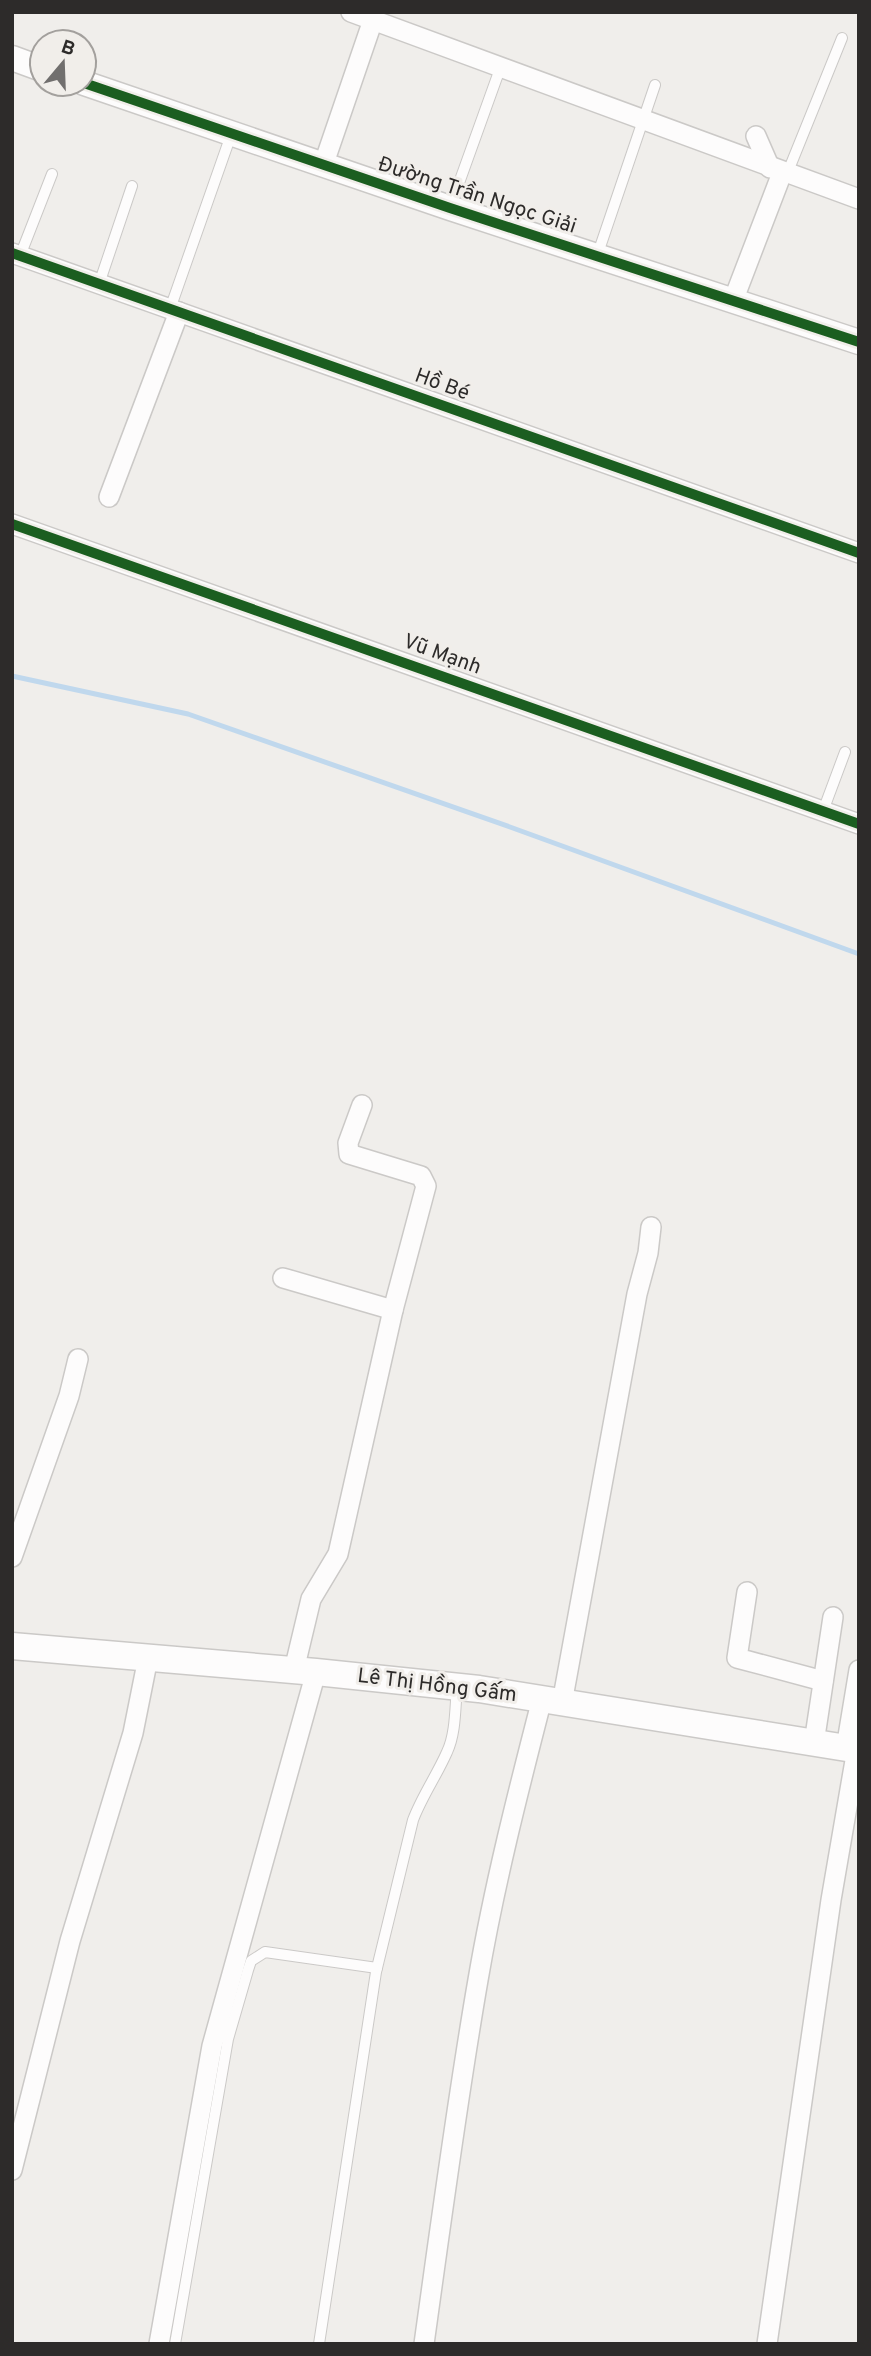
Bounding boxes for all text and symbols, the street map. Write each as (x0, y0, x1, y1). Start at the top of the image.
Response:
north arrow (28, 28, 98, 98)
text: B (58, 35, 78, 62)
street label: Đường Trần Ngọc Giải (374, 151, 580, 241)
street label: Hồ Bé (411, 363, 473, 407)
street label: Vũ Mạnh (399, 628, 485, 682)
street label: Lê Thị Hồng Gấm (356, 1663, 518, 1709)

